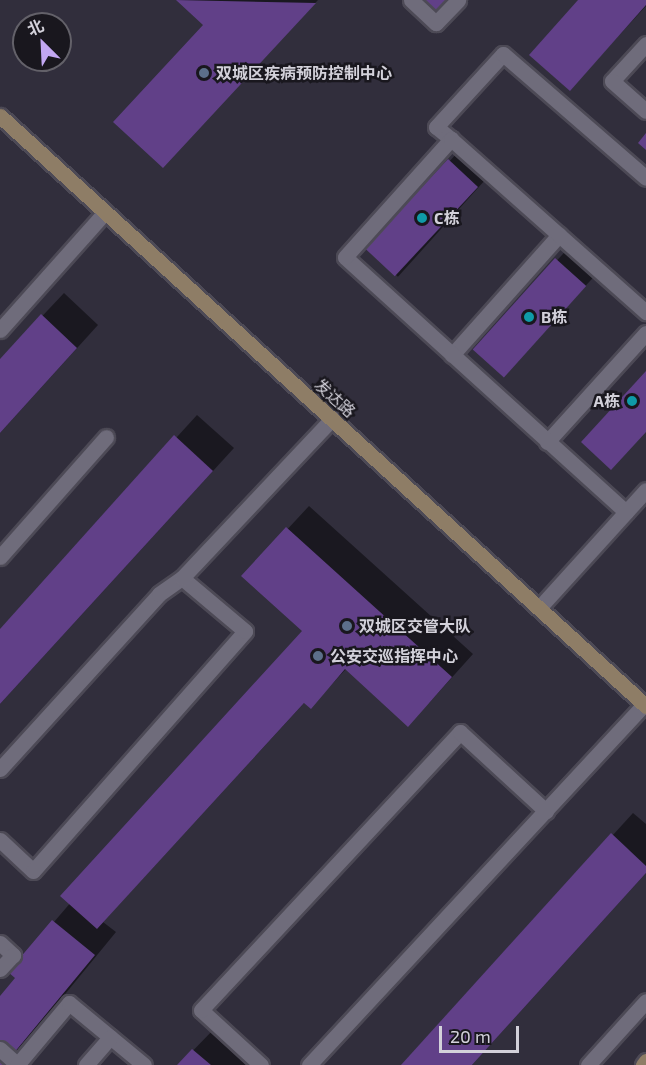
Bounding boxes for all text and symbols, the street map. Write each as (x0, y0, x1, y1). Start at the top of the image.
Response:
north arrow (12, 12, 72, 72)
text: 北 (24, 15, 46, 39)
place label: 双城区疾病预防控制中心 (216, 63, 392, 83)
marker: 双城区疾病预防控制中心 (197, 66, 211, 80)
place label: C栋 (434, 208, 459, 228)
marker: C栋 (415, 211, 429, 225)
place label: B栋 (541, 307, 567, 327)
marker: B栋 (522, 310, 536, 324)
street label: 发达路 (311, 375, 359, 421)
place label: A栋 (594, 391, 620, 411)
marker: A栋 (625, 394, 639, 408)
place label: 双城区交管大队 (359, 616, 471, 636)
marker: 双城区交管大队 (340, 619, 354, 633)
place label: 公安交巡指挥中心 (330, 646, 458, 666)
marker: 公安交巡指挥中心 (311, 649, 325, 663)
scale bar (442, 1014, 522, 1052)
text: 20 m (450, 1025, 491, 1047)

